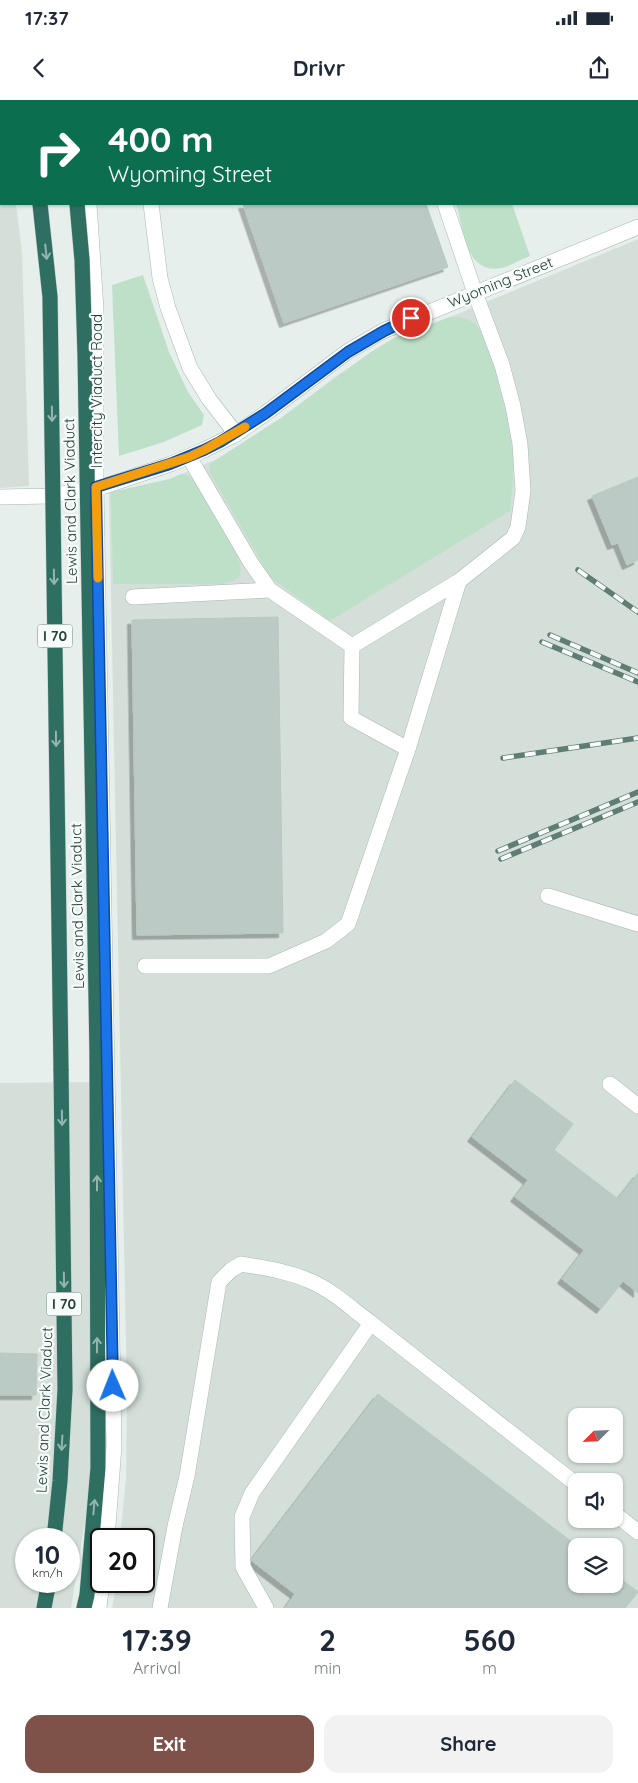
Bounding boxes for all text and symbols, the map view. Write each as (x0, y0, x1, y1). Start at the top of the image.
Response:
text: 17:37 (25, 6, 69, 30)
icon: back (25, 54, 53, 82)
text: Drivr (293, 54, 345, 82)
icon: share (585, 54, 613, 82)
text: 400 m (108, 117, 214, 161)
icon: right (25, 120, 90, 185)
text: Wyoming Street (108, 160, 272, 188)
one-way arrow (41, 244, 51, 260)
street label: Wyoming Street (445, 252, 555, 312)
pin (390, 297, 432, 339)
icon: arrive (397, 304, 425, 332)
street label: Intercity Viaduct Road (87, 314, 106, 468)
one-way arrow (47, 406, 57, 422)
street label: Lewis and Clark Viaduct (59, 418, 81, 584)
one-way arrow (49, 568, 59, 585)
road number: I 70 (38, 624, 72, 648)
one-way arrow (52, 731, 61, 747)
street label: Lewis and Clark Viaduct (66, 823, 88, 989)
one-way arrow (57, 1110, 66, 1126)
one-way arrow (92, 1175, 102, 1191)
one-way arrow (59, 1272, 69, 1288)
road number: I 70 (46, 1292, 82, 1316)
street label: Lewis and Clark Viaduct (32, 1327, 56, 1493)
one-way arrow (92, 1337, 102, 1354)
position arrow (86, 1359, 138, 1411)
north arrow (568, 1408, 622, 1462)
map controls (568, 1408, 623, 1593)
one-way arrow (58, 1435, 67, 1451)
button: sound (568, 1473, 623, 1528)
one-way arrow (90, 1500, 99, 1516)
speed limit sign: 20 (90, 1528, 155, 1593)
button: layers (568, 1538, 623, 1593)
text: 10 (35, 1539, 60, 1570)
text: km/h (32, 1565, 63, 1580)
text: 17:39 (122, 1621, 192, 1659)
text: 2 (319, 1621, 336, 1659)
text: 560 (463, 1621, 516, 1659)
text: Arrival (133, 1658, 181, 1678)
text: min (314, 1658, 341, 1678)
text: m (482, 1658, 497, 1678)
button: Exit (25, 1715, 314, 1773)
button: Share (324, 1715, 613, 1773)

